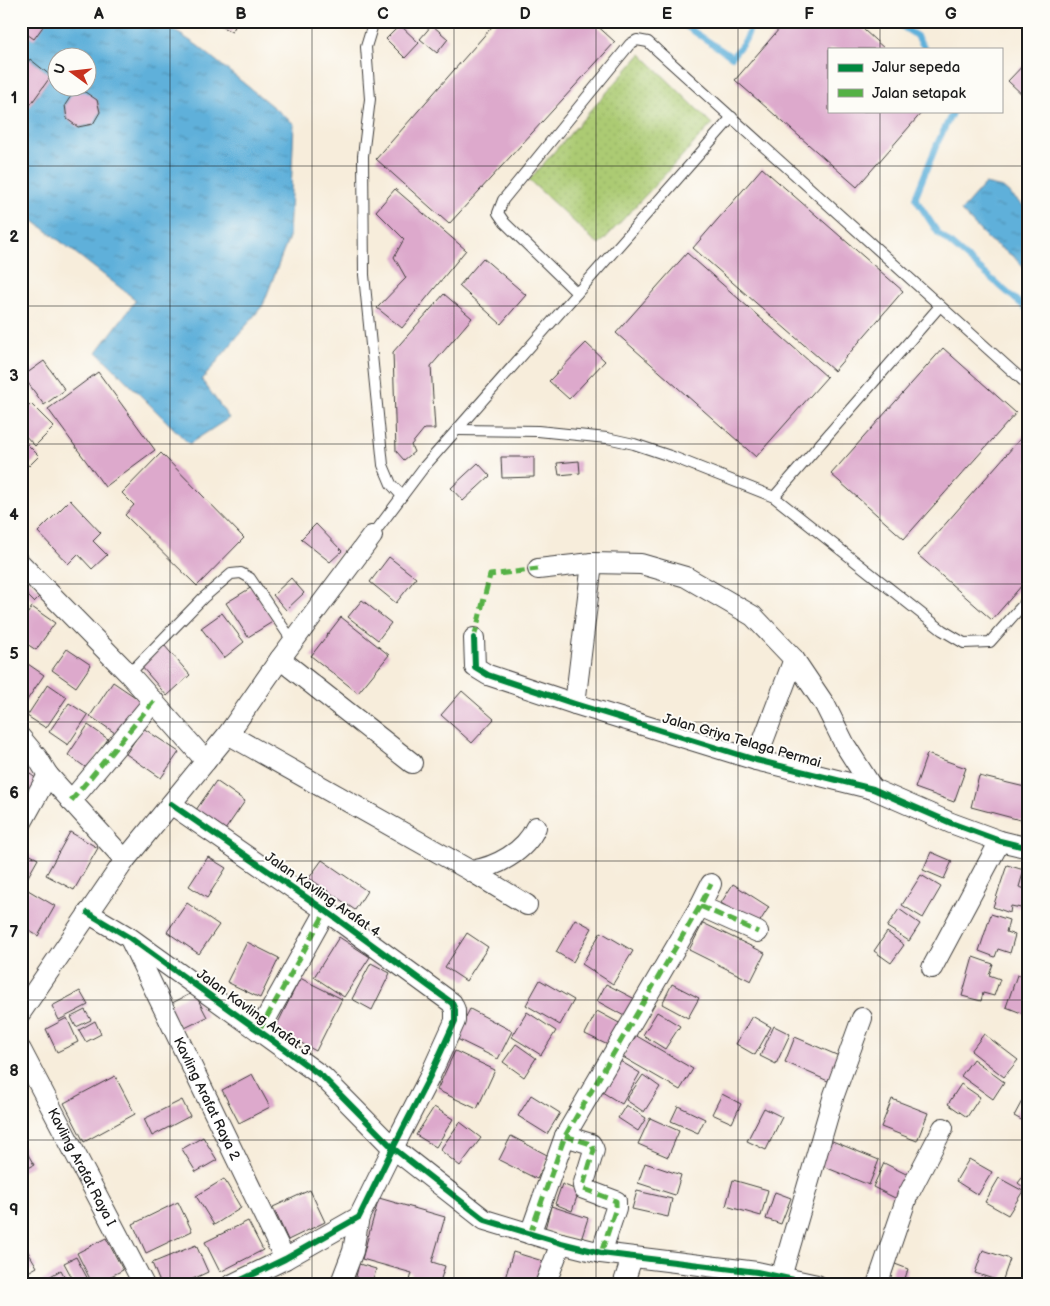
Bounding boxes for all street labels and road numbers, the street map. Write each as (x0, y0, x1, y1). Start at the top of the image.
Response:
street label: Jalan Griya Telaga Permai (661, 710, 823, 771)
street label: Jalan Kavling Arafat 4 (262, 848, 384, 941)
street label: Jalan Kavling Arafat 3 (193, 965, 314, 1060)
street label: Kavling Arafat Raya 2 (170, 1034, 244, 1164)
street label: Kavling Arafat Raya I (44, 1105, 120, 1229)

